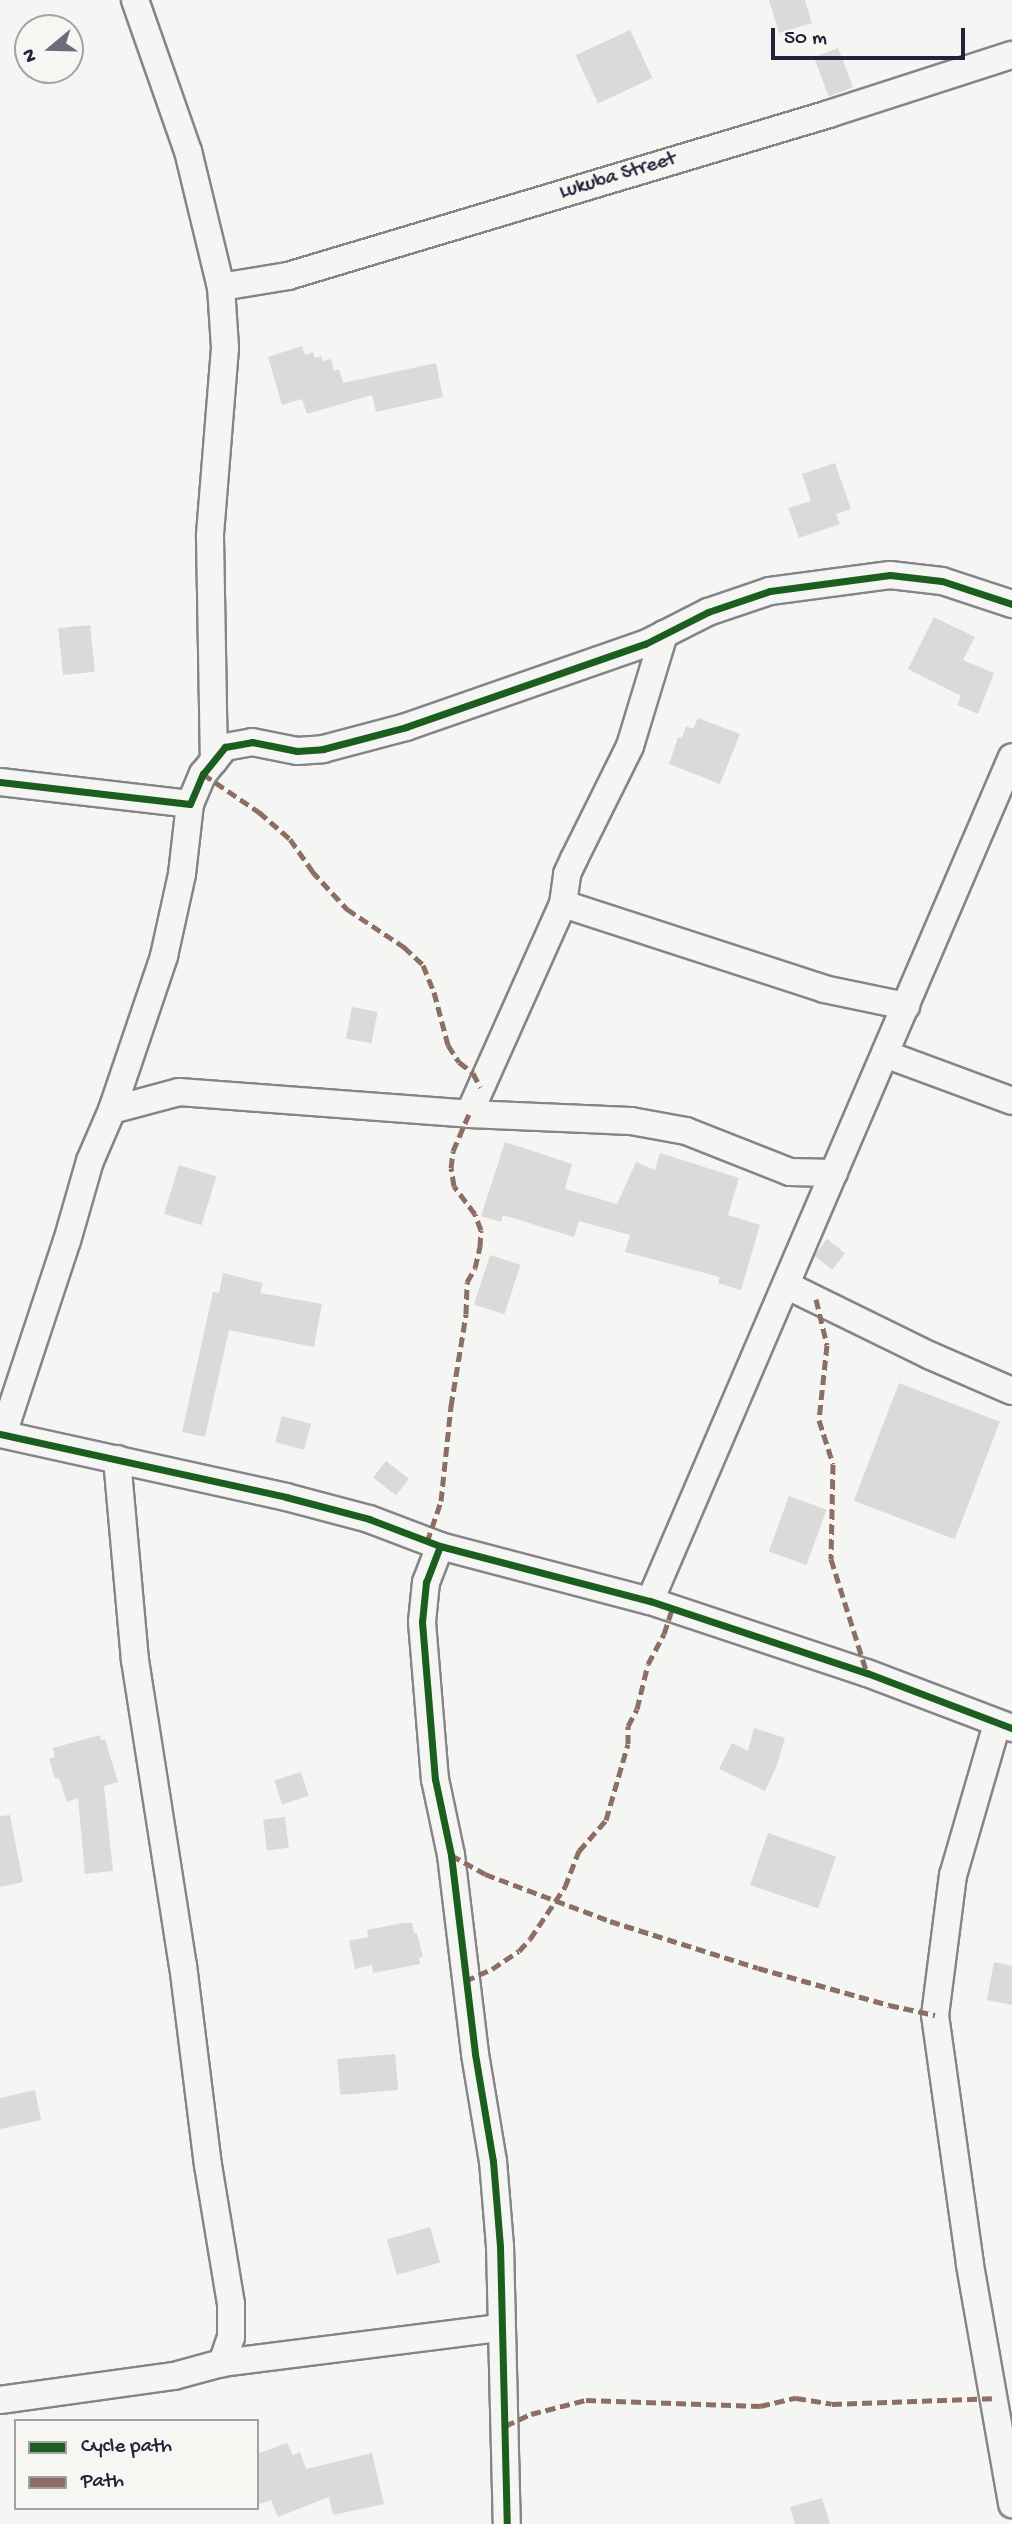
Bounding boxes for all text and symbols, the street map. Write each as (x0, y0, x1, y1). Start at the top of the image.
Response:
north arrow (14, 14, 84, 84)
scale bar (774, 14, 968, 58)
text: 50 m (784, 27, 827, 52)
text: N (18, 46, 43, 65)
street label: Lukuba Street (557, 147, 679, 207)
legend (14, 2419, 259, 2510)
text: Cycle path (81, 2435, 172, 2460)
text: Path (81, 2470, 124, 2495)

